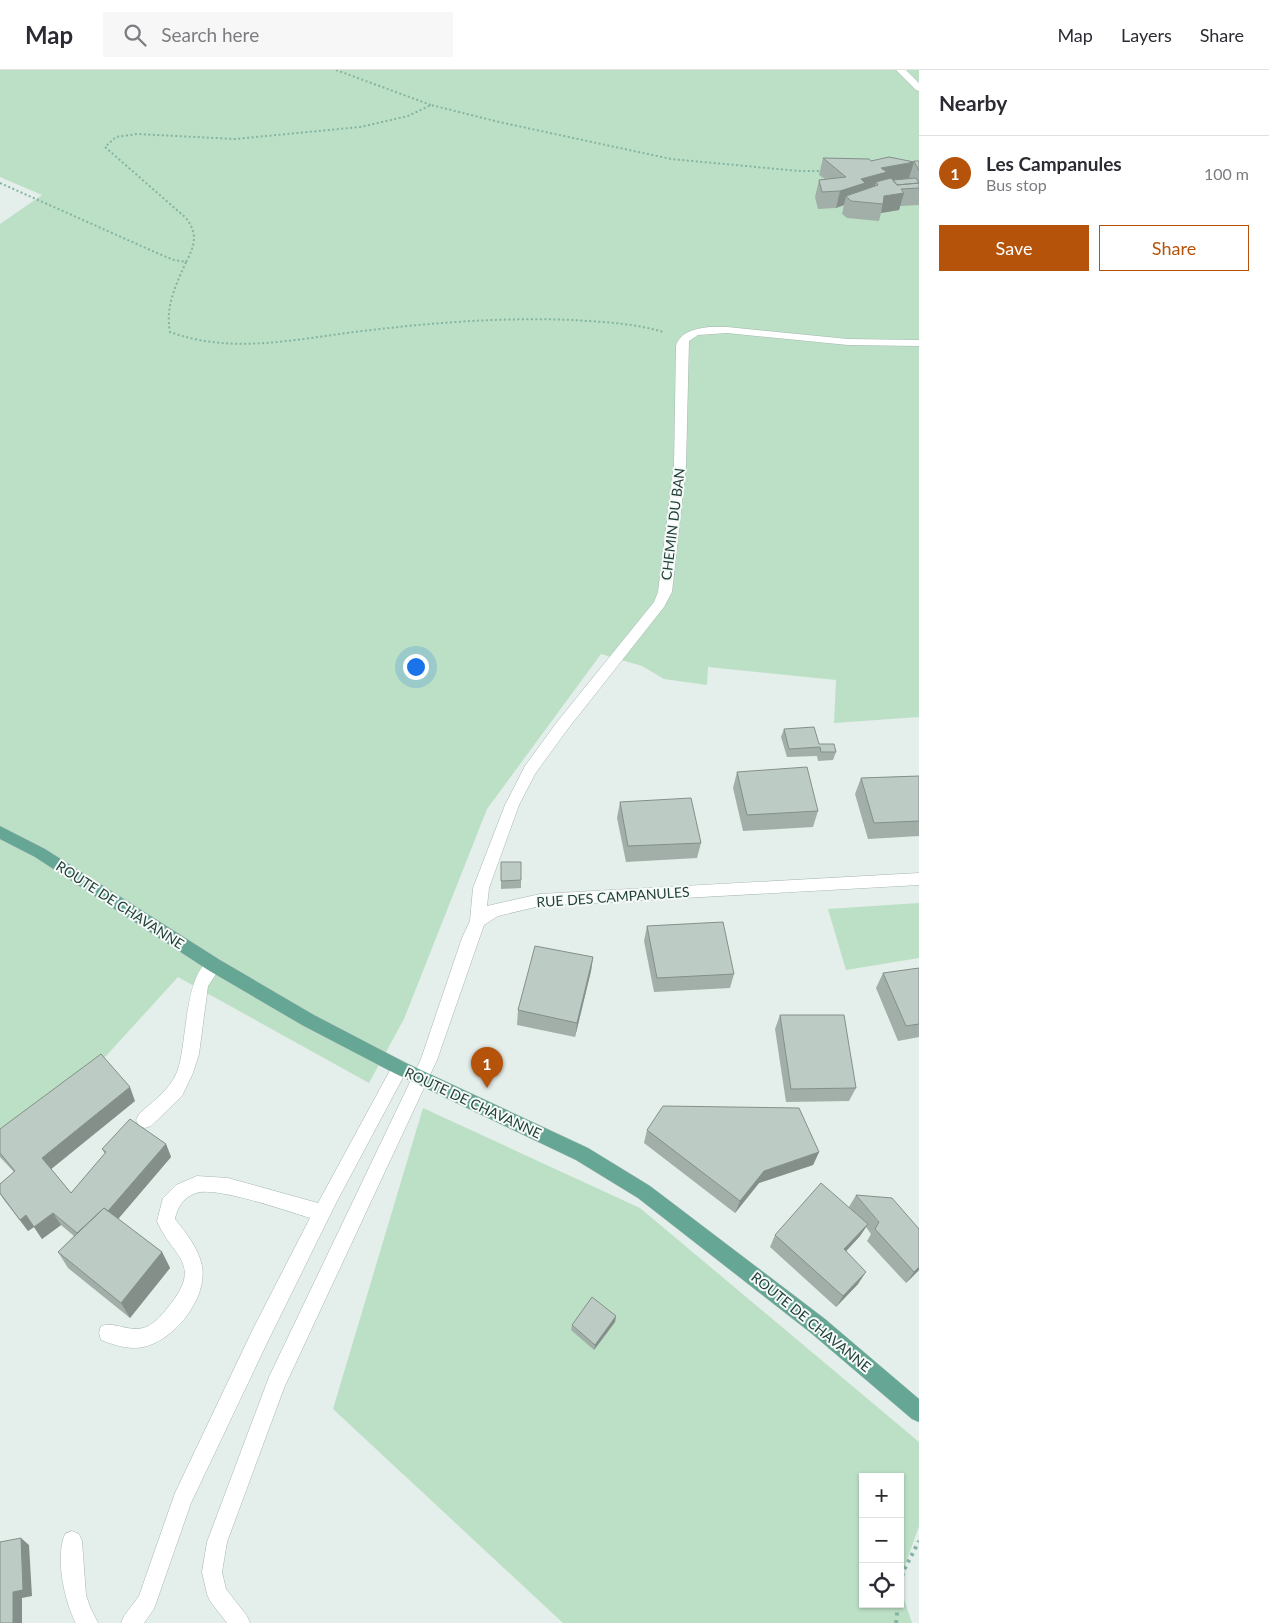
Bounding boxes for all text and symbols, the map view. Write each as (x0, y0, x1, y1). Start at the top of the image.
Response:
search box (103, 12, 453, 57)
text: Map (25, 20, 73, 49)
icon: search (121, 21, 149, 49)
text: Search here (161, 23, 259, 46)
text: Map (1057, 24, 1093, 46)
text: Layers (1121, 24, 1172, 46)
text: Share (1200, 24, 1244, 46)
text: Nearby (939, 90, 1007, 115)
text: Les Campanules (986, 152, 1122, 175)
text: 1 (950, 164, 960, 183)
text: 100 m (1204, 164, 1249, 183)
text: Bus stop (986, 175, 1047, 194)
button: Save (939, 225, 1089, 271)
button: Share (1099, 225, 1249, 271)
street label: CHEMIN DU BAN (657, 467, 688, 581)
your location (403, 654, 429, 680)
street label: ROUTE DE CHAVANNE (53, 857, 187, 952)
street label: RUE DES CAMPANULES (536, 883, 690, 910)
pin: 1 (471, 1047, 503, 1088)
street label: ROUTE DE CHAVANNE (402, 1063, 544, 1142)
street label: ROUTE DE CHAVANNE (748, 1268, 875, 1375)
map controls (859, 1473, 904, 1608)
button: + (859, 1473, 904, 1518)
button: − (859, 1518, 904, 1563)
button: locate (859, 1563, 904, 1608)

